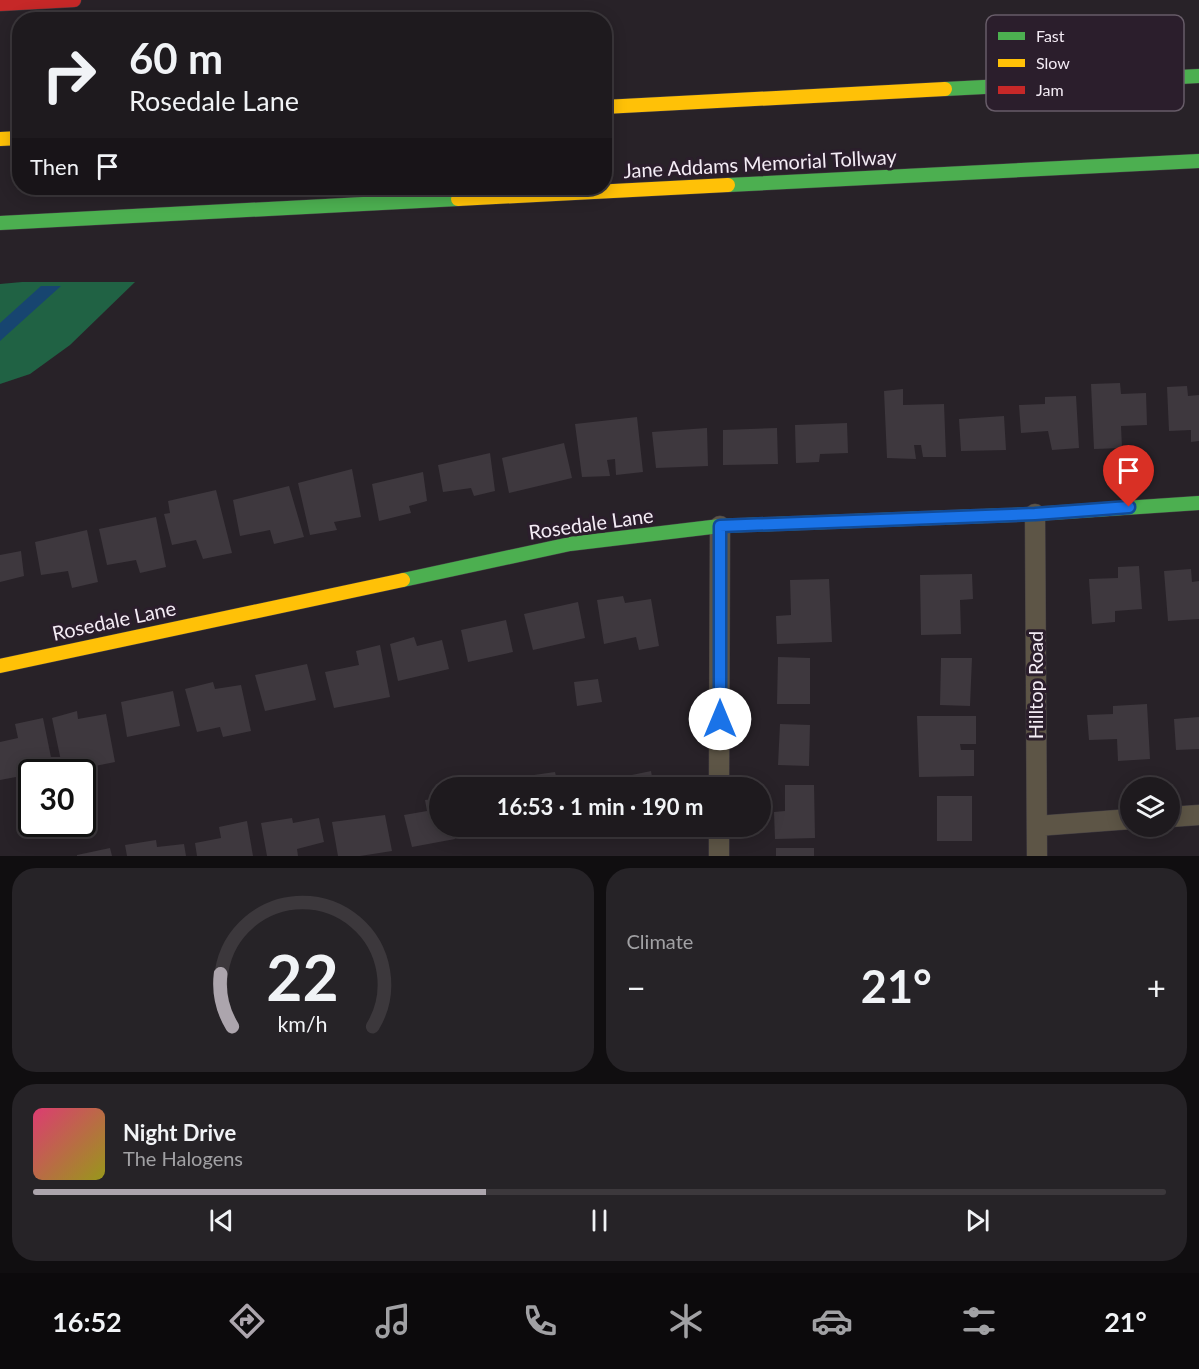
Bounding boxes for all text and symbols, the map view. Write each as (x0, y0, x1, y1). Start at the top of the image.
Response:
legend (986, 15, 1184, 111)
text: Fast (1036, 26, 1065, 45)
text: 60 m (129, 33, 223, 83)
icon: right (30, 36, 108, 114)
text: Slow (1036, 53, 1070, 72)
text: Jam (1036, 80, 1064, 99)
text: Rosedale Lane (129, 84, 299, 117)
street label: Jane Addams Memorial Tollway (623, 144, 898, 182)
icon: arrive (91, 150, 124, 183)
text: Then (30, 153, 79, 180)
pin (1103, 445, 1154, 507)
icon: arrive (1112, 454, 1145, 487)
street label: Rosedale Lane (527, 502, 655, 544)
street label: Rosedale Lane (50, 595, 178, 645)
street label: Hilltop Road (1023, 631, 1047, 739)
position arrow (688, 687, 752, 751)
speed limit sign: 30 (18, 759, 96, 837)
map controls (1120, 777, 1180, 837)
button: layers (1120, 777, 1180, 837)
text: 16:53 · 1 min · 190 m (497, 793, 703, 820)
text: Climate (627, 929, 693, 953)
text: 22 (267, 939, 339, 1014)
text: 21° (861, 959, 932, 1013)
text: − (627, 967, 646, 1007)
text: + (1147, 967, 1166, 1007)
text: km/h (278, 1011, 328, 1037)
text: Night Drive (123, 1119, 236, 1146)
text: The Halogens (123, 1146, 243, 1170)
icon: previous (205, 1204, 238, 1237)
icon: pause (583, 1204, 616, 1237)
icon: next (961, 1204, 994, 1237)
icon: directions (226, 1300, 268, 1342)
icon: music (372, 1300, 414, 1342)
icon: phone (519, 1300, 561, 1342)
icon: climate (665, 1300, 707, 1342)
icon: car (811, 1300, 853, 1342)
icon: filters (958, 1300, 1000, 1342)
text: 16:52 (52, 1305, 122, 1338)
text: 21° (1104, 1305, 1147, 1338)

